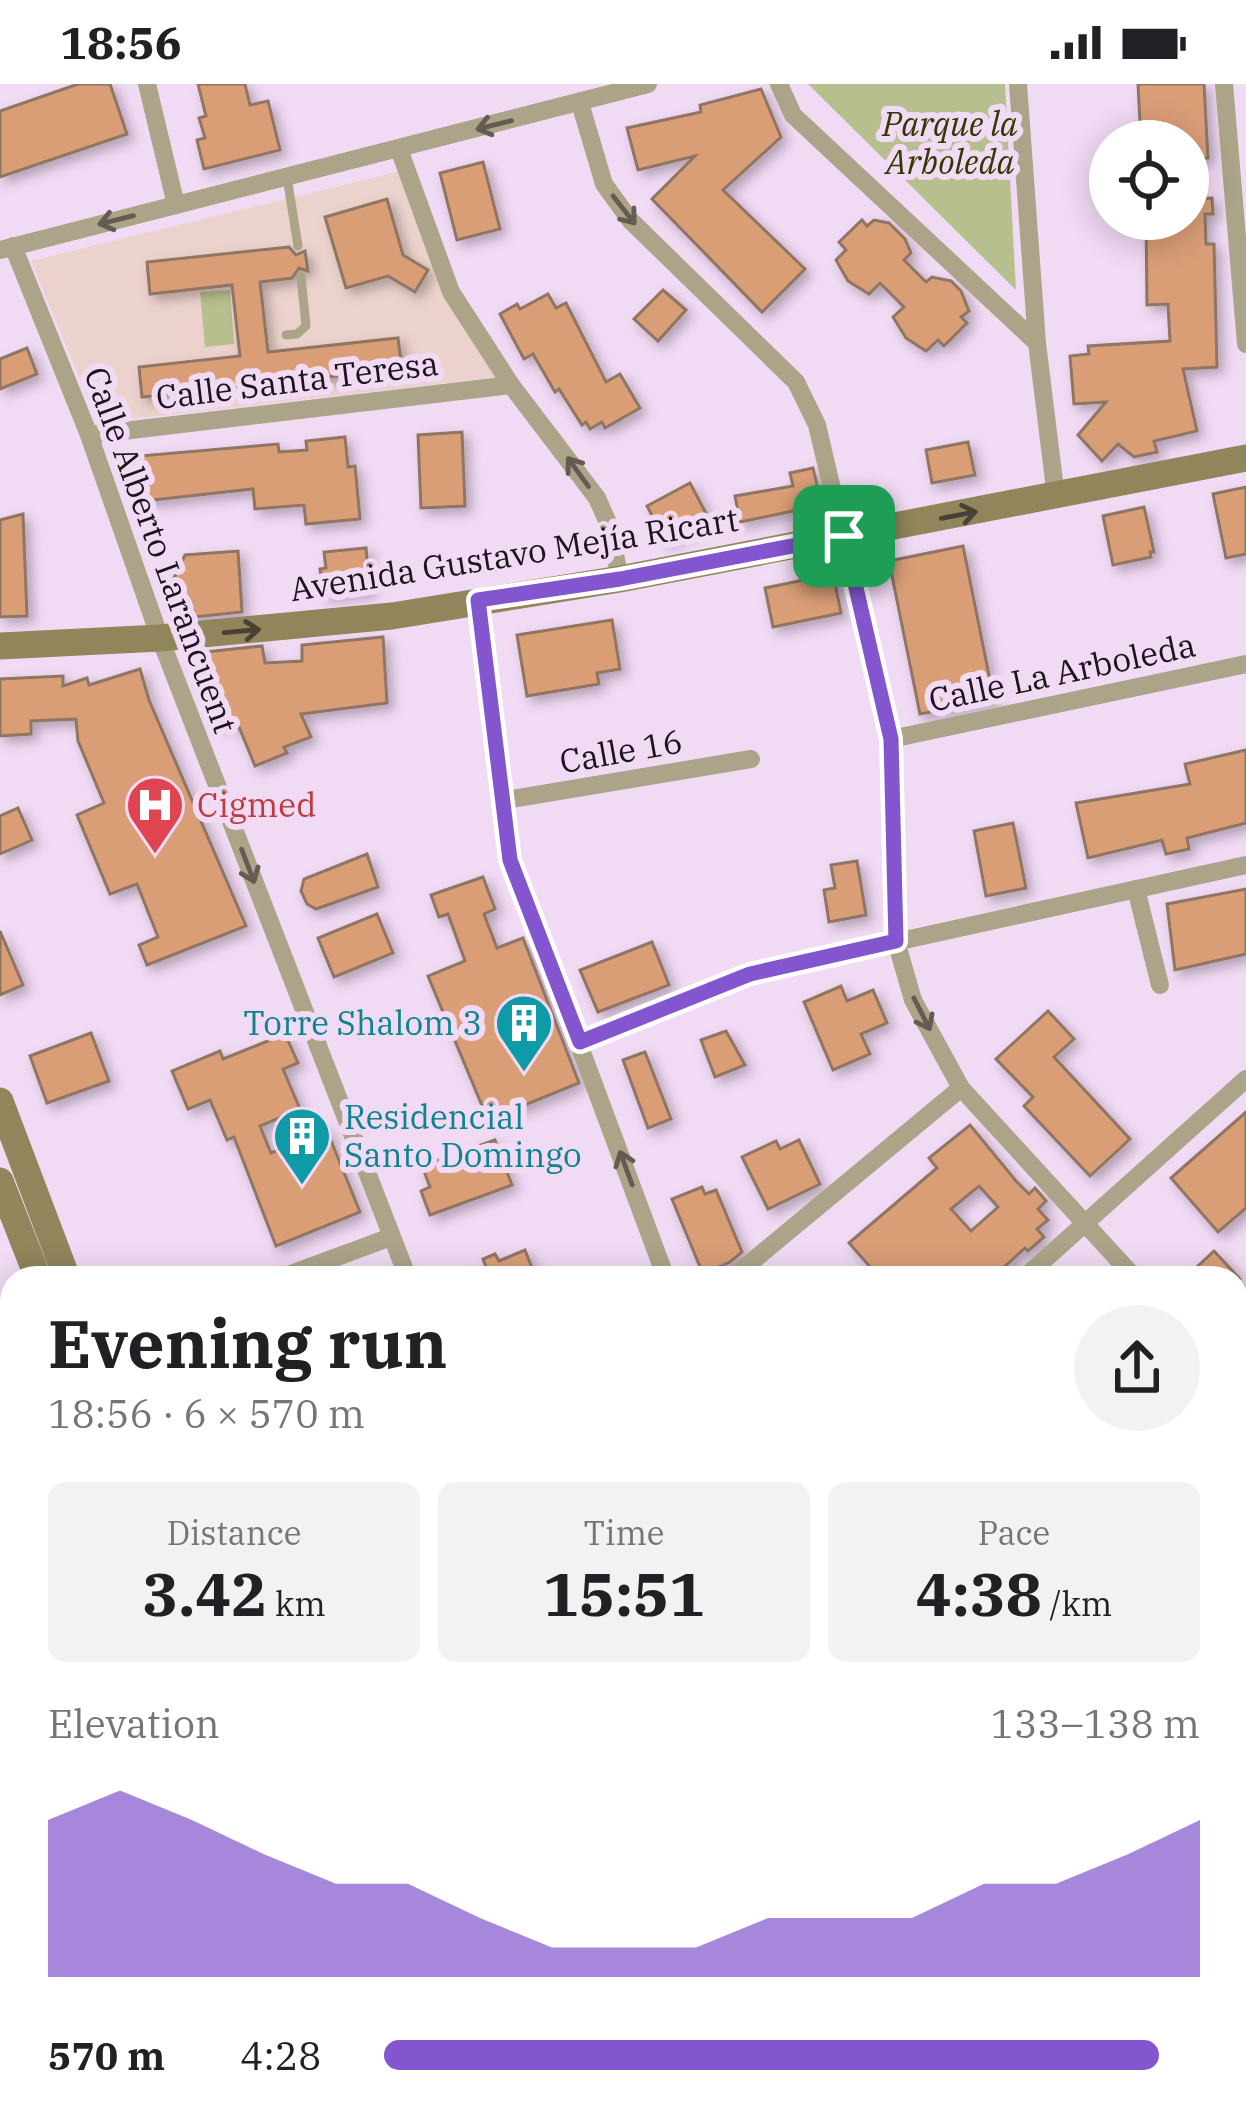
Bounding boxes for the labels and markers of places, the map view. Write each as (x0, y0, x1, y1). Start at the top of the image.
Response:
pin (793, 485, 895, 587)
hospital icon: Cigmed (124, 774, 186, 856)
place label: Cigmed (197, 783, 316, 826)
building icon: Torre Shalom 3 (493, 992, 555, 1074)
place label: Torre Shalom 3 (243, 1001, 482, 1044)
place label: Residencial Santo Domingo (344, 1095, 582, 1176)
building icon: Residencial Santo Domingo (271, 1105, 333, 1187)

